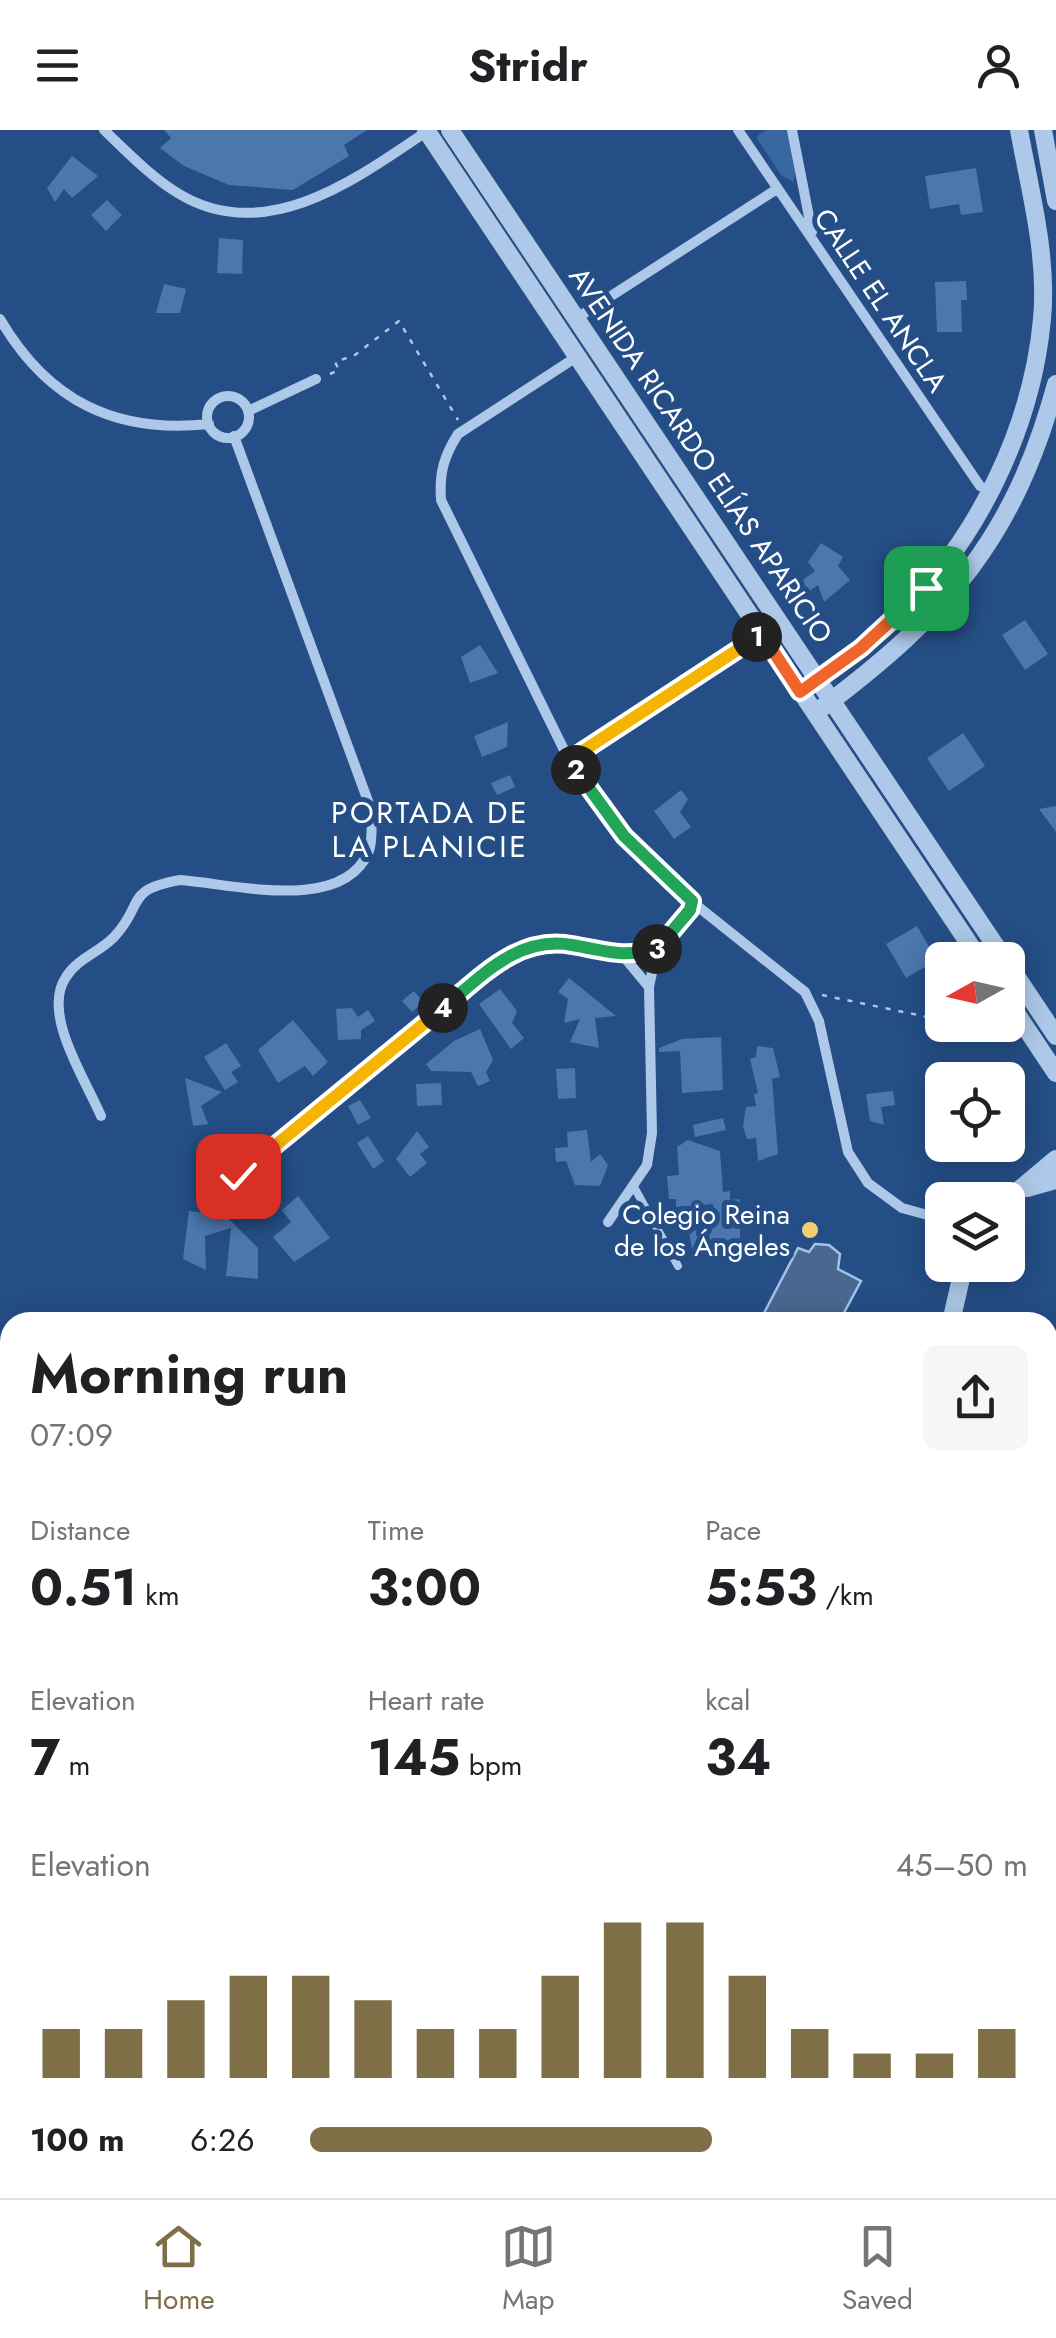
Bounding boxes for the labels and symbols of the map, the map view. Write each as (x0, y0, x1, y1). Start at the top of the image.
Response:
street label: CALLE EL ANCLA (804, 200, 958, 401)
street label: AVENIDA RICARDO ELÍAS APARICIO (559, 259, 842, 652)
pin (884, 546, 969, 631)
pin: 1 (732, 612, 782, 662)
pin: 2 (551, 745, 601, 795)
district label: PORTADA DE LA PLANICIE (331, 791, 529, 868)
pin: 3 (632, 924, 682, 974)
north arrow (925, 942, 1025, 1042)
pin: 4 (418, 983, 468, 1033)
pin (196, 1134, 281, 1219)
place label: Colegio Reina de los Ángeles (614, 1194, 790, 1267)
marker: Colegio Reina de los Ángeles (799, 1219, 821, 1241)

